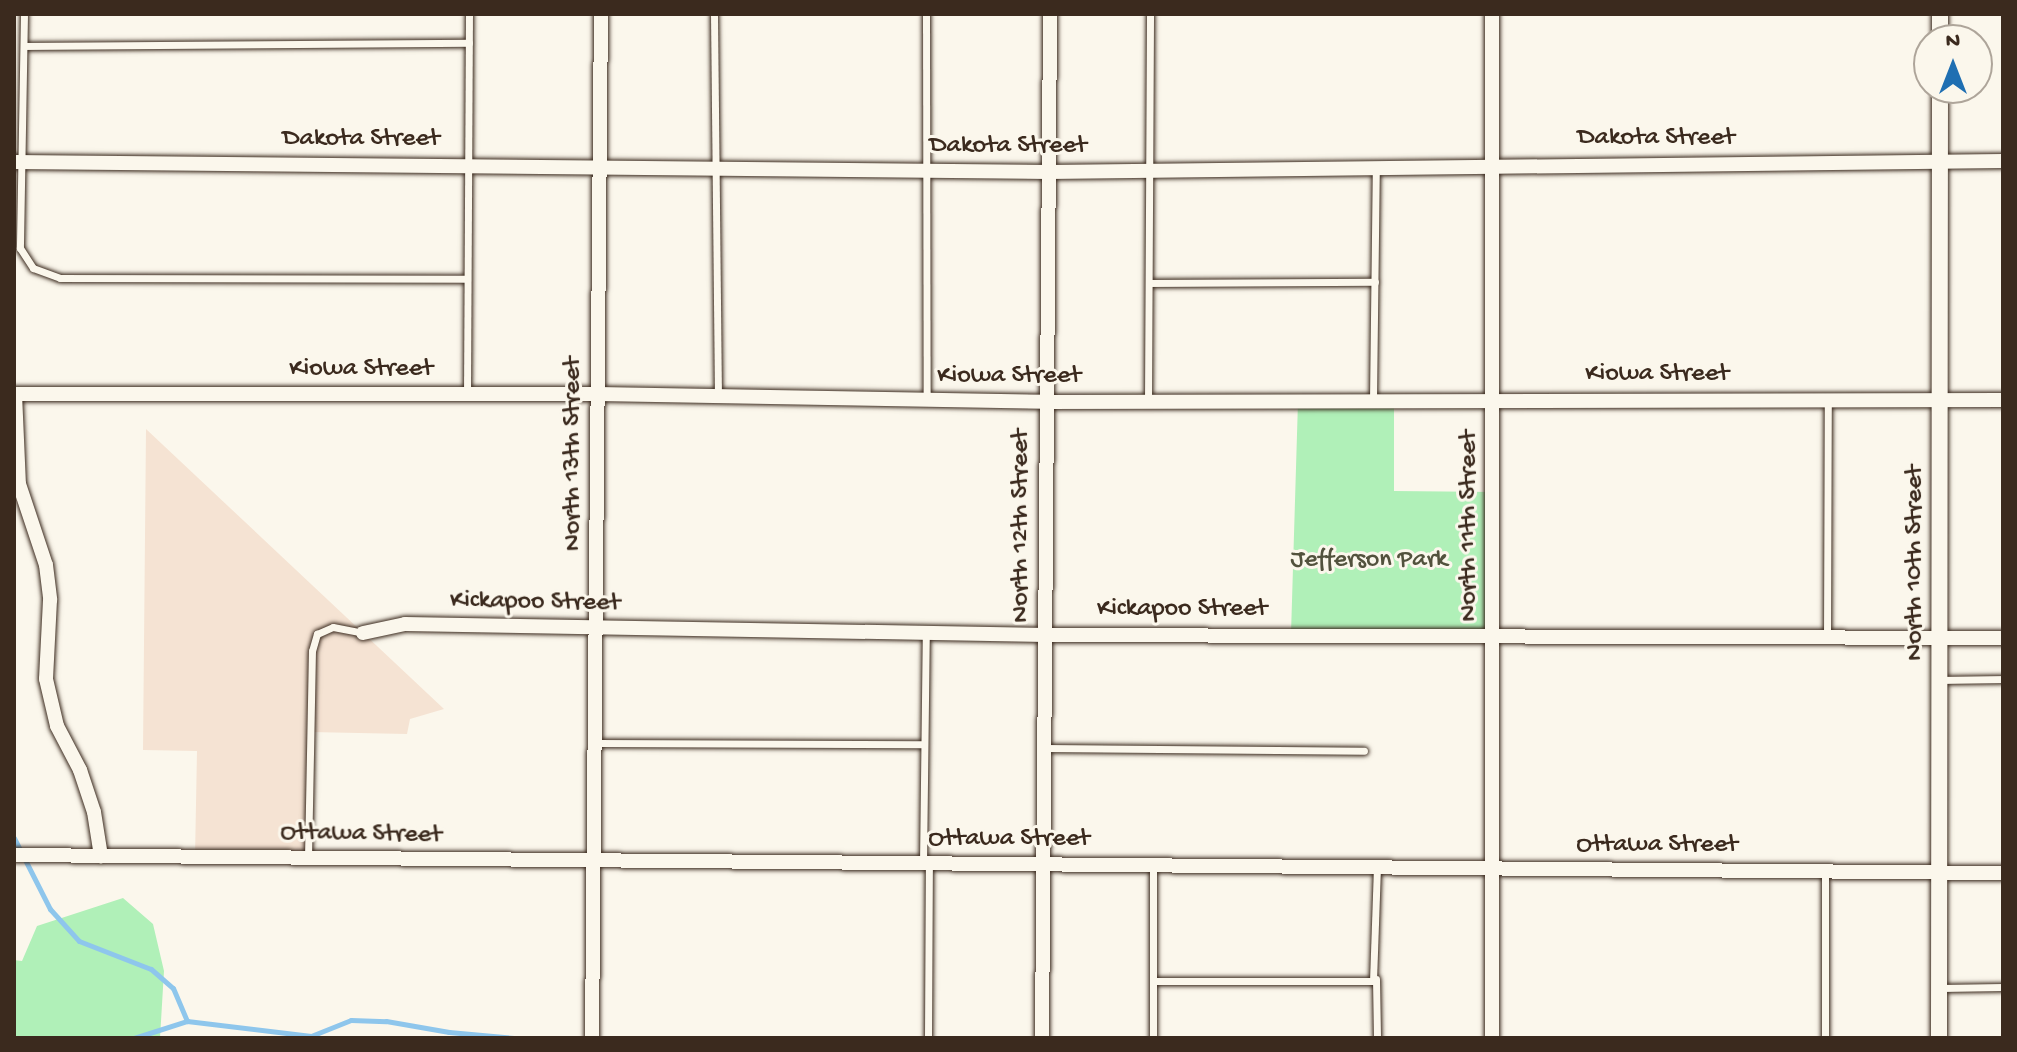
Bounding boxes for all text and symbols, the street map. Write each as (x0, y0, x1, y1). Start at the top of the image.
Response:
north arrow (1913, 24, 1993, 104)
text: N (1946, 29, 1960, 55)
street label: Dakota Street (1577, 123, 1735, 155)
street label: Dakota Street (282, 124, 440, 156)
street label: Dakota Street (929, 131, 1087, 163)
street label: Kiowa Street (289, 354, 433, 386)
street label: North 13th Street (558, 357, 590, 551)
street label: Kiowa Street (1585, 359, 1729, 391)
street label: Kiowa Street (937, 361, 1081, 393)
street label: North 12th Street (1006, 429, 1038, 623)
street label: North 11th Street (1454, 430, 1486, 622)
street label: North 10th Street (1900, 465, 1932, 661)
park label: Jefferson Park (1291, 545, 1447, 577)
street label: Kickapoo Street (450, 586, 620, 620)
street label: Kickapoo Street (1097, 594, 1267, 626)
street label: Ottawa Street (280, 818, 442, 852)
street label: Ottawa Street (928, 824, 1090, 856)
street label: Ottawa Street (1576, 830, 1738, 862)

